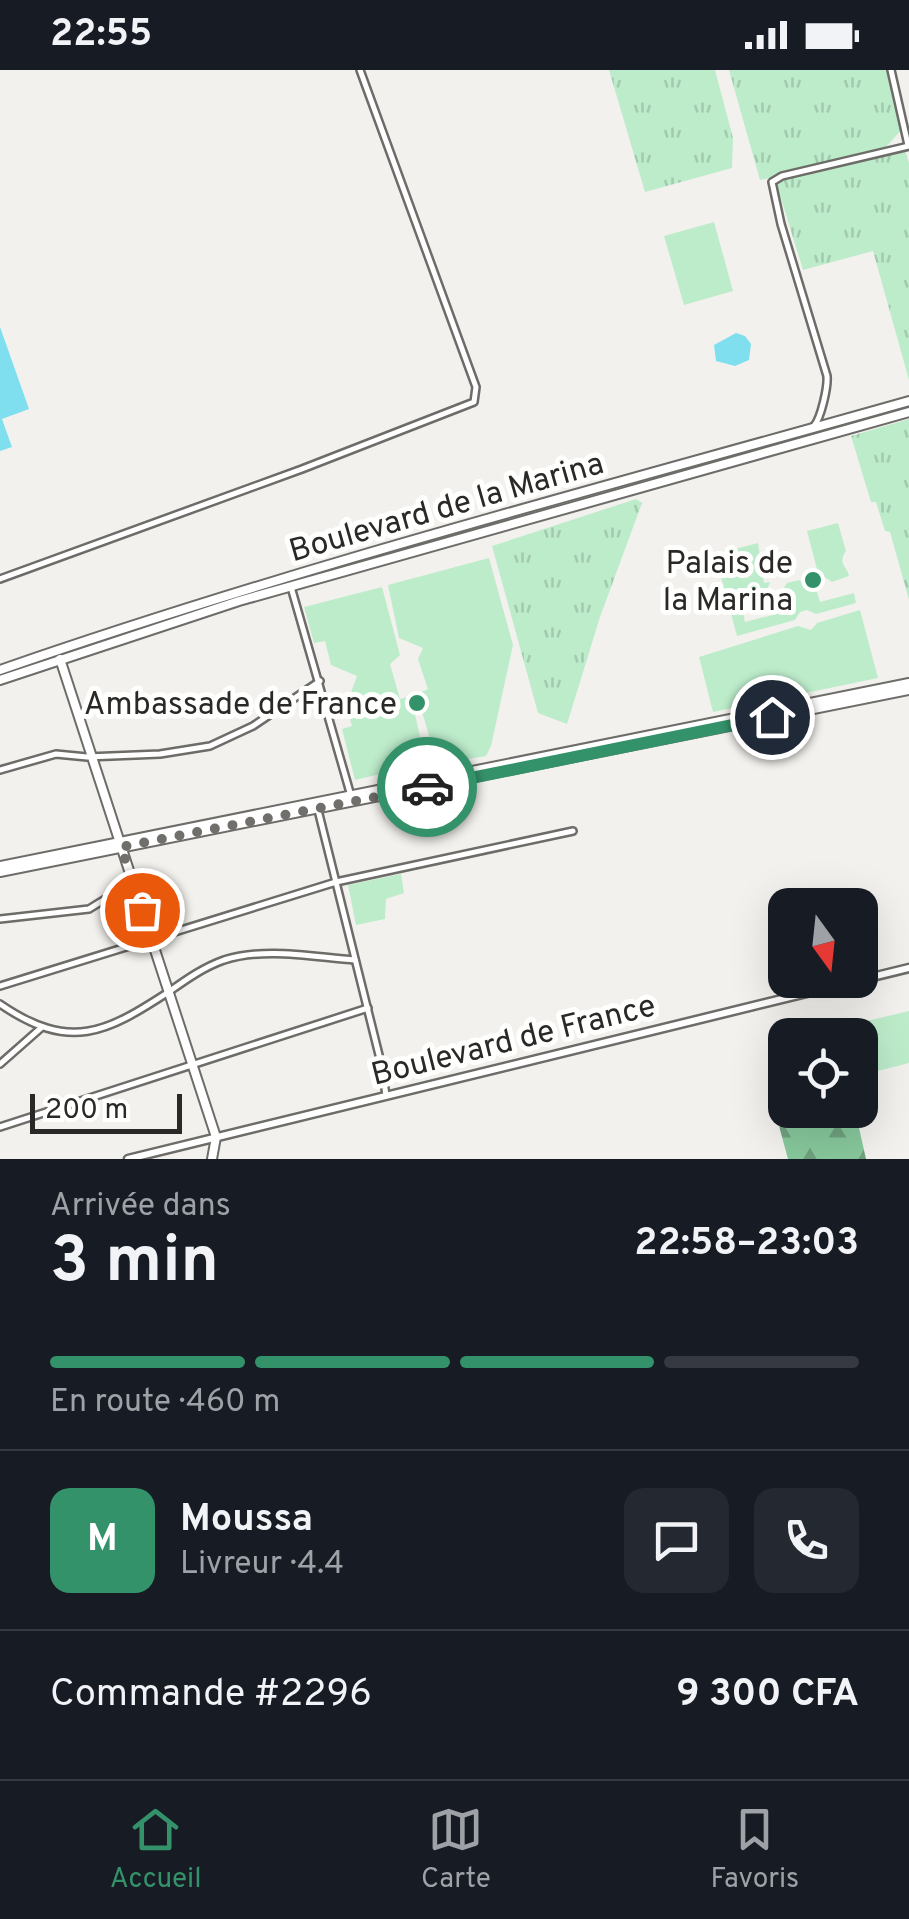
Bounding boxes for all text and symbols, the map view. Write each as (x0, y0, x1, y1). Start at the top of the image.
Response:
text: 22:55 (50, 11, 152, 60)
street label: Boulevard de la Marina (285, 445, 609, 573)
place label: Palais de la Marina (663, 545, 793, 622)
marker: Palais de la Marina (802, 569, 824, 591)
pin (730, 675, 815, 760)
place label: Ambassade de France (84, 686, 397, 726)
icon: home (745, 690, 800, 745)
marker: Ambassade de France (406, 692, 428, 714)
courier (377, 737, 477, 837)
icon: car (400, 760, 455, 815)
pin (100, 868, 185, 953)
icon: bag (115, 883, 170, 938)
north arrow (768, 888, 878, 998)
map controls (768, 888, 878, 1128)
street label: Boulevard de France (367, 987, 660, 1097)
button: locate (768, 1018, 878, 1128)
scale bar (30, 1089, 182, 1134)
text: 200 m (45, 1093, 128, 1129)
text: Arrivée dans (50, 1187, 231, 1227)
text: 22:58–23:03 (634, 1220, 859, 1269)
text: 3 min (50, 1223, 219, 1305)
text: En route · 460 m (50, 1383, 280, 1423)
button: chat (624, 1488, 729, 1593)
button: phone (754, 1488, 859, 1593)
text: Moussa (180, 1496, 313, 1545)
text: M (87, 1516, 118, 1565)
text: Livreur · 4.4 (180, 1545, 344, 1585)
text: Commande #2296 (50, 1671, 372, 1720)
text: 9 300 CFA (676, 1671, 859, 1720)
tab: Accueil (110, 1802, 202, 1898)
tab: Carte (421, 1802, 491, 1898)
tab: Favoris (710, 1802, 799, 1898)

